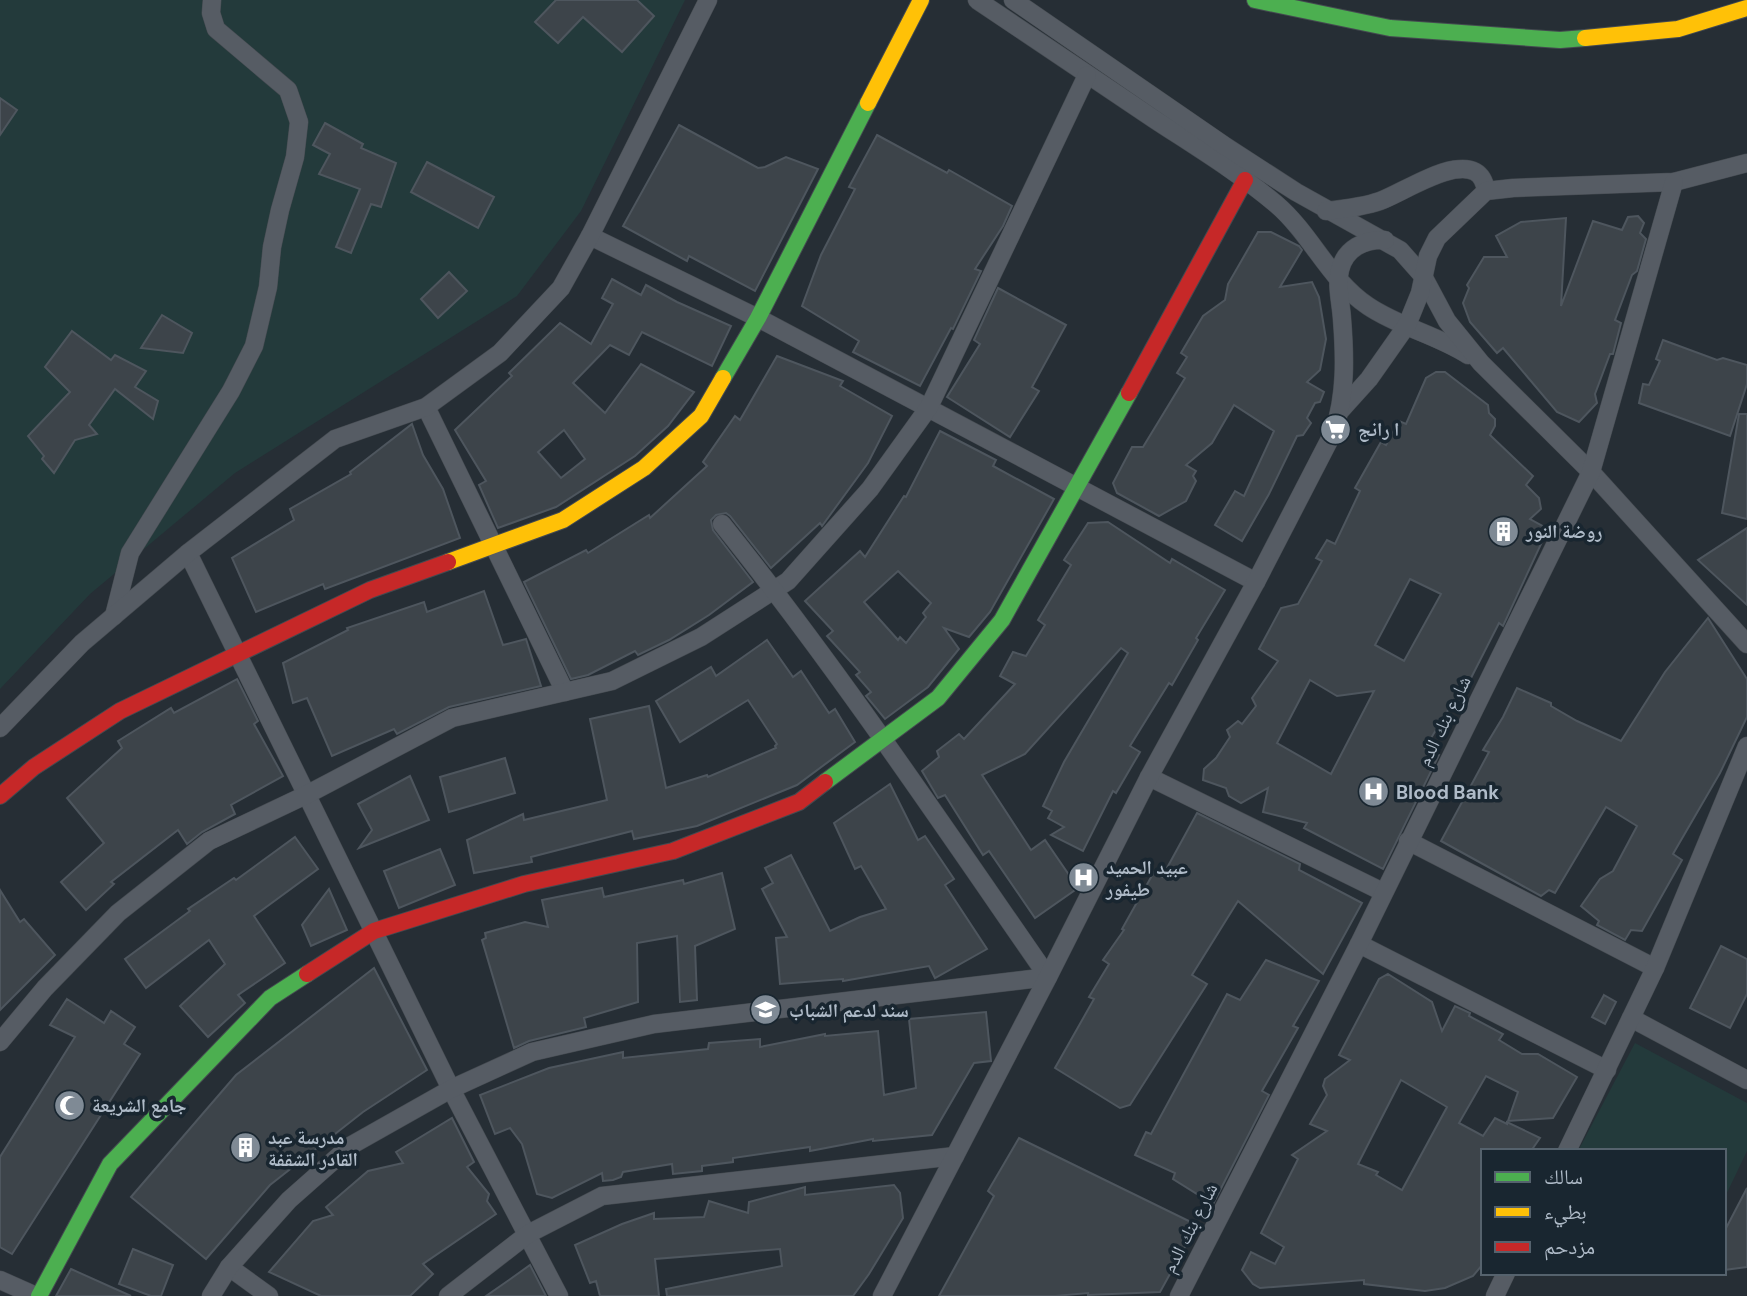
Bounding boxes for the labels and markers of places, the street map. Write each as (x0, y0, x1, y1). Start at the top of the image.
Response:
supermarket icon: ا رانج (1318, 412, 1352, 446)
place label: ا رانج (1358, 417, 1399, 442)
building icon: روضة النور (1486, 514, 1520, 548)
place label: روضة النور (1525, 519, 1603, 544)
hospital icon: Blood Bank (1356, 775, 1390, 809)
place label: Blood Bank (1396, 780, 1499, 805)
place label: عبيد الحميد طيفور (1105, 855, 1188, 902)
hospital icon: عبيد الحميد طيفور (1066, 861, 1100, 895)
school or university icon: سند لدعم الشباب (749, 993, 783, 1027)
place label: سند لدعم الشباب (789, 998, 909, 1023)
mosque icon: جامع الشريعة (52, 1088, 86, 1122)
place label: جامع الشريعة (92, 1093, 186, 1118)
place label: مدرسة عبد القادر الشقفة (268, 1125, 358, 1172)
building icon: مدرسة عبد القادر الشقفة (228, 1131, 262, 1165)

